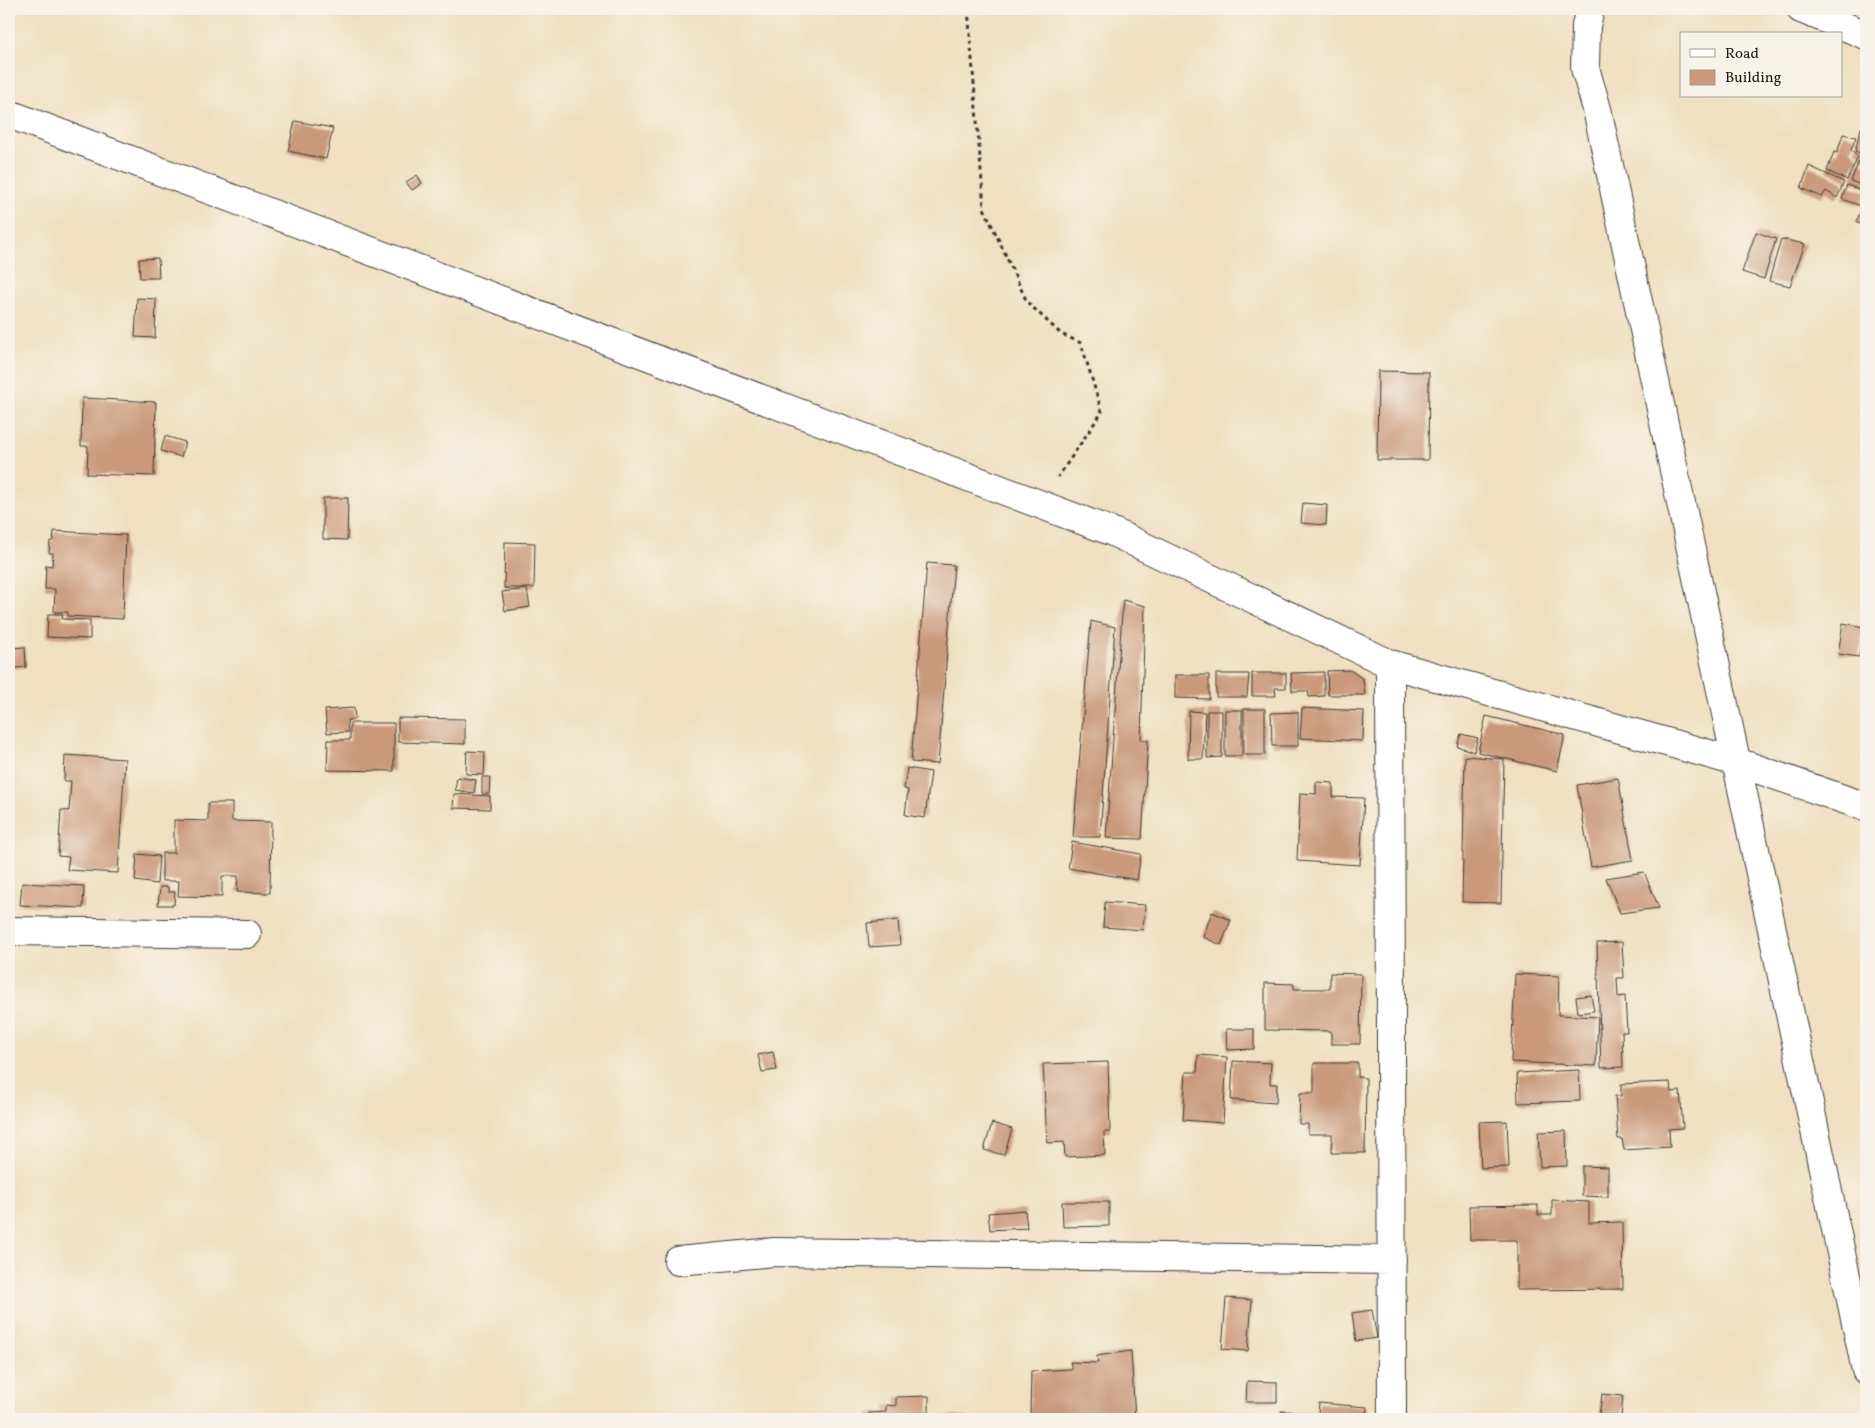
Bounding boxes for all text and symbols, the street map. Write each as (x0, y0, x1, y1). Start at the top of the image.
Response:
legend (1680, 32, 1842, 98)
text: Road (1725, 44, 1759, 65)
text: Building (1725, 68, 1782, 89)

